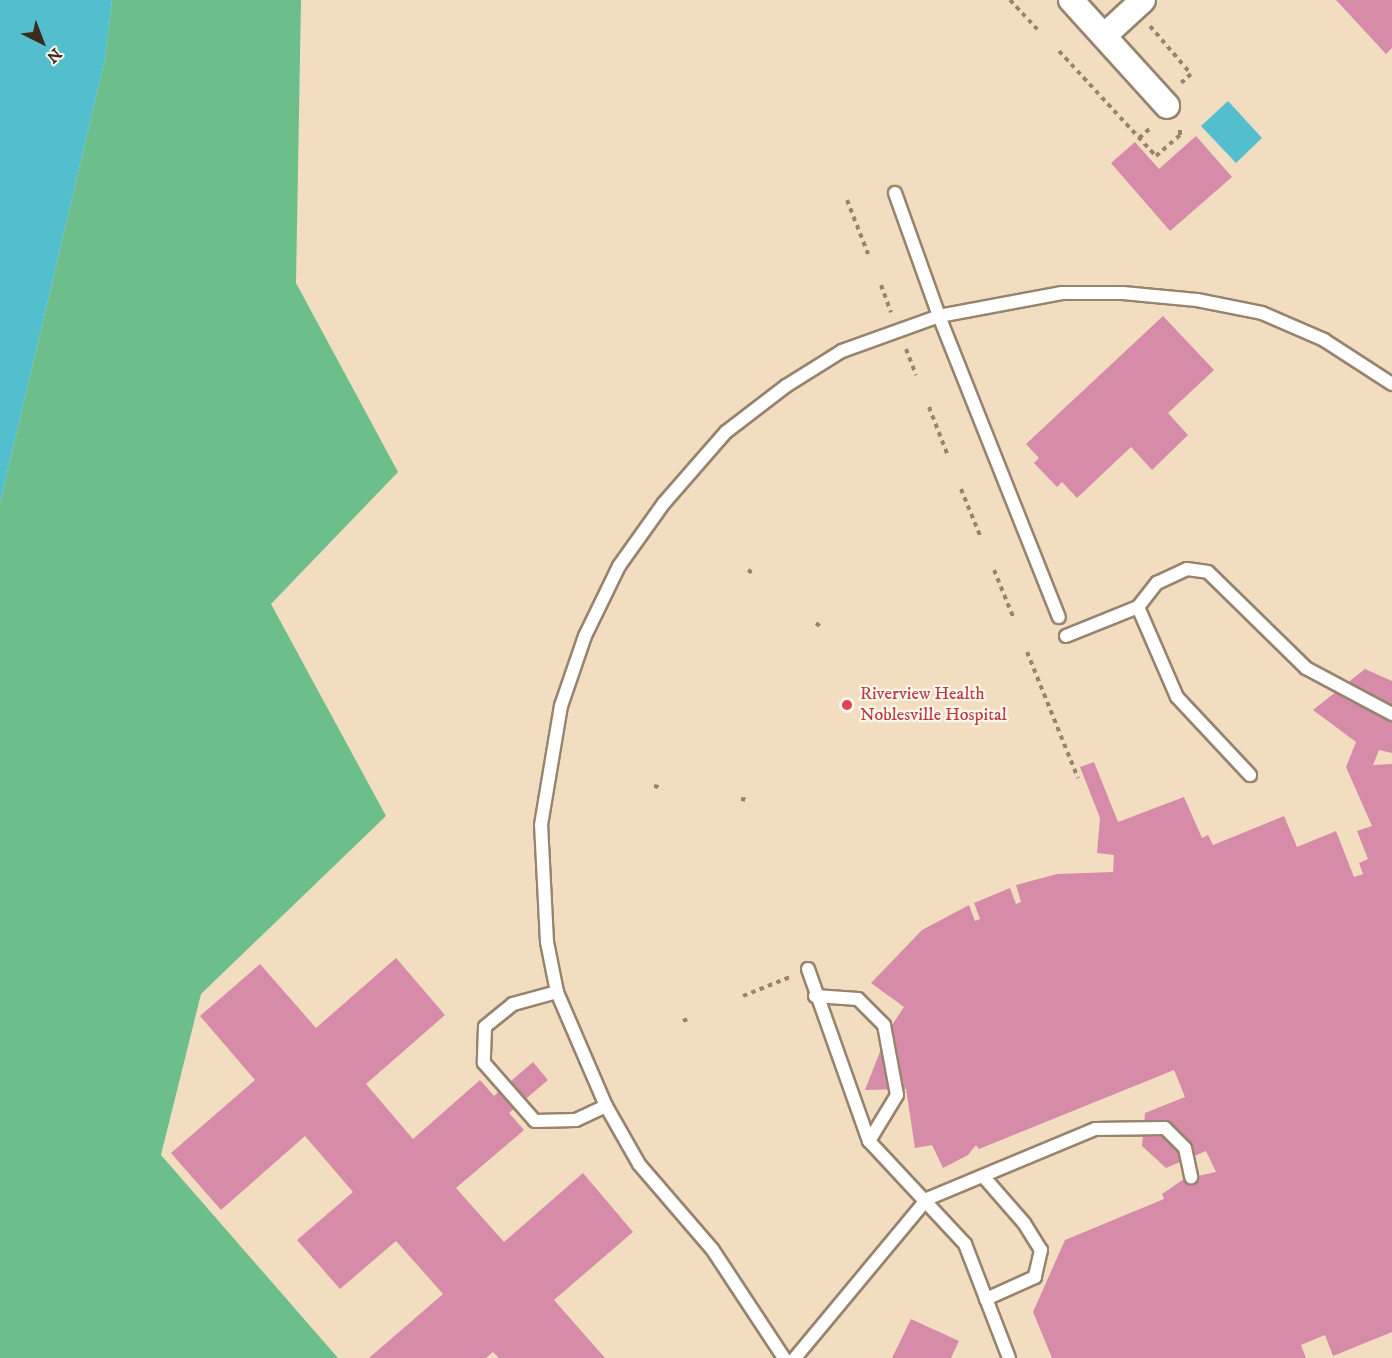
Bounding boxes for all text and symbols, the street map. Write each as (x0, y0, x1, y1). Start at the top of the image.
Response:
north arrow (12, 12, 72, 72)
text: N (42, 44, 66, 67)
place label: Riverview Health Noblesville Hospital (860, 684, 1007, 726)
marker: Riverview Health Noblesville Hospital (838, 696, 856, 714)

